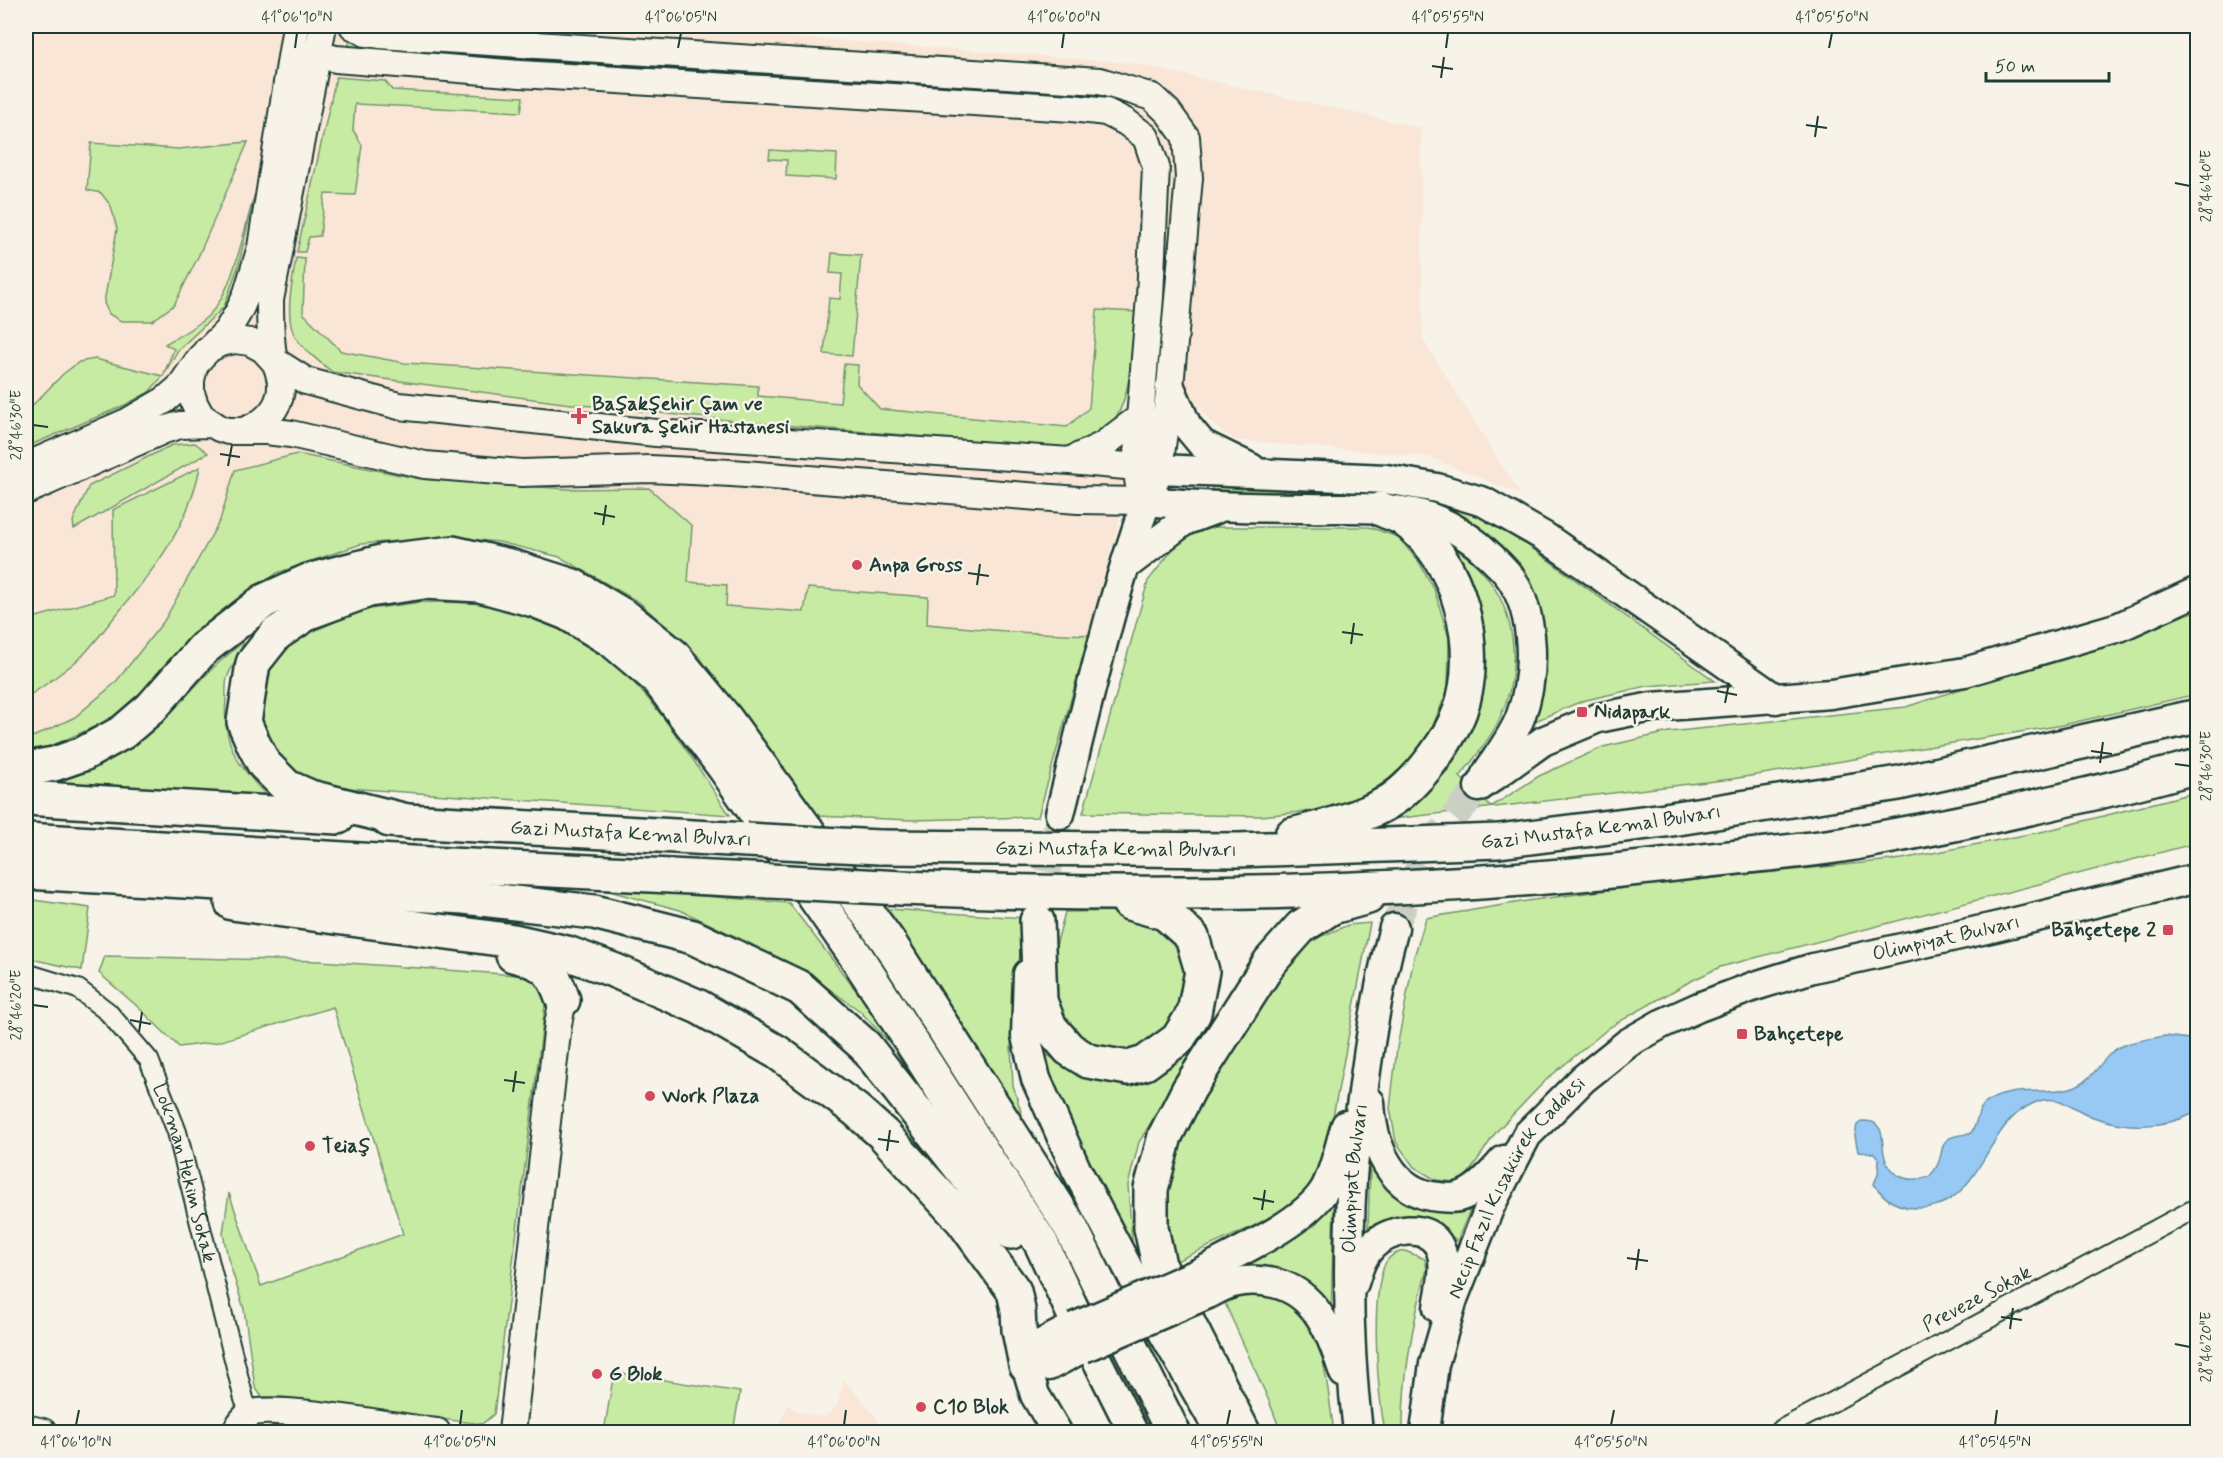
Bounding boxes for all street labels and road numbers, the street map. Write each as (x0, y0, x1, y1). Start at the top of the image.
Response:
street label: Gazi Mustafa Kemal Bulvarı (1480, 798, 1723, 855)
street label: Gazi Mustafa Kemal Bulvarı (510, 814, 752, 854)
street label: Gazi Mustafa Kemal Bulvarı (995, 834, 1237, 863)
street label: Olimpiyat Bulvarı (1870, 908, 2023, 968)
street label: Necip Fazıl Kısakürek Caddesi (1441, 1071, 1591, 1303)
street label: Lokman Hekim Sokak (146, 1079, 223, 1265)
street label: Olimpiyat Bulvarı (1336, 1102, 1375, 1254)
street label: Preveze Sokak (1918, 1259, 2036, 1339)

